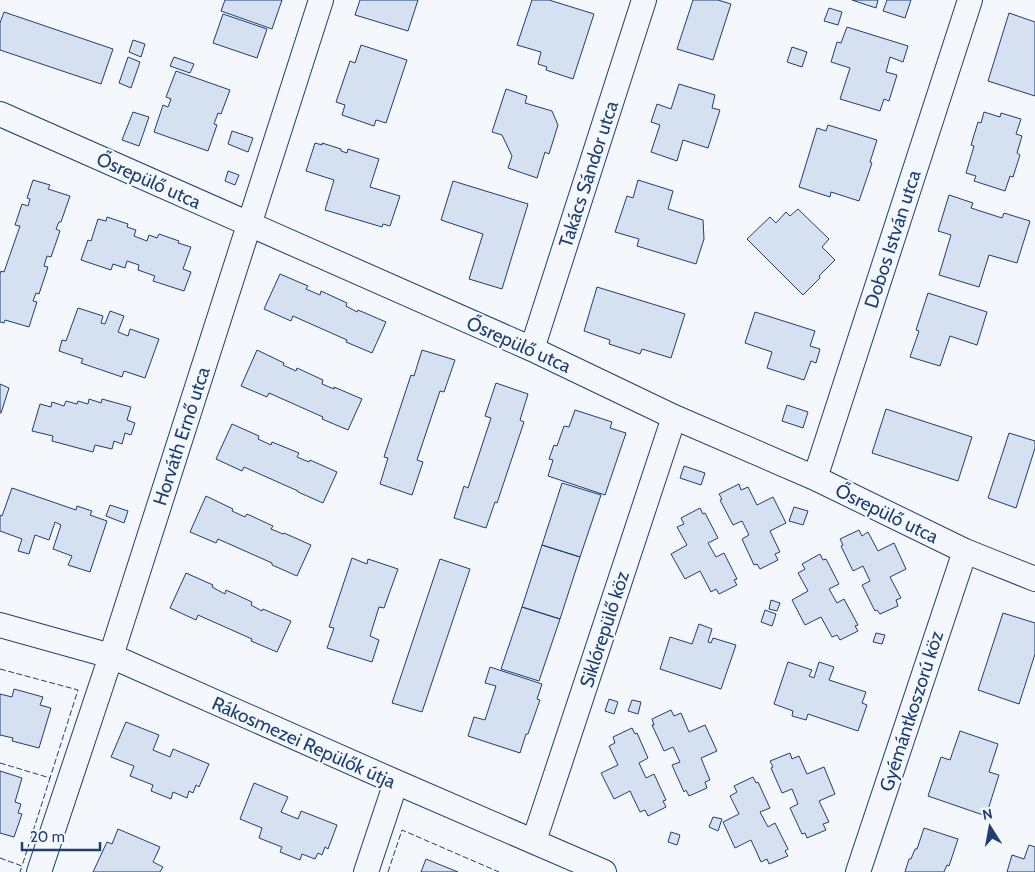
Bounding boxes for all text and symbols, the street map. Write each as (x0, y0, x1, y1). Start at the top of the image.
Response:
street label: Takács Sándor utca (554, 98, 623, 250)
street label: Ősrepülő utca (93, 146, 205, 214)
street label: Dobos István utca (859, 167, 926, 311)
street label: Ősrepülő utca (463, 310, 575, 378)
street label: Horváth Ernő utca (148, 364, 215, 508)
street label: Ősrepülő utca (832, 478, 942, 548)
street label: Siklórepülő köz (575, 568, 634, 690)
street label: Gyémántkoszorú köz (875, 628, 948, 794)
street label: Rákosmezei Repülők útja (208, 692, 399, 793)
north arrow (965, 802, 1015, 852)
text: N (981, 804, 994, 824)
scale bar (22, 820, 100, 852)
text: 20 m (30, 828, 65, 846)

